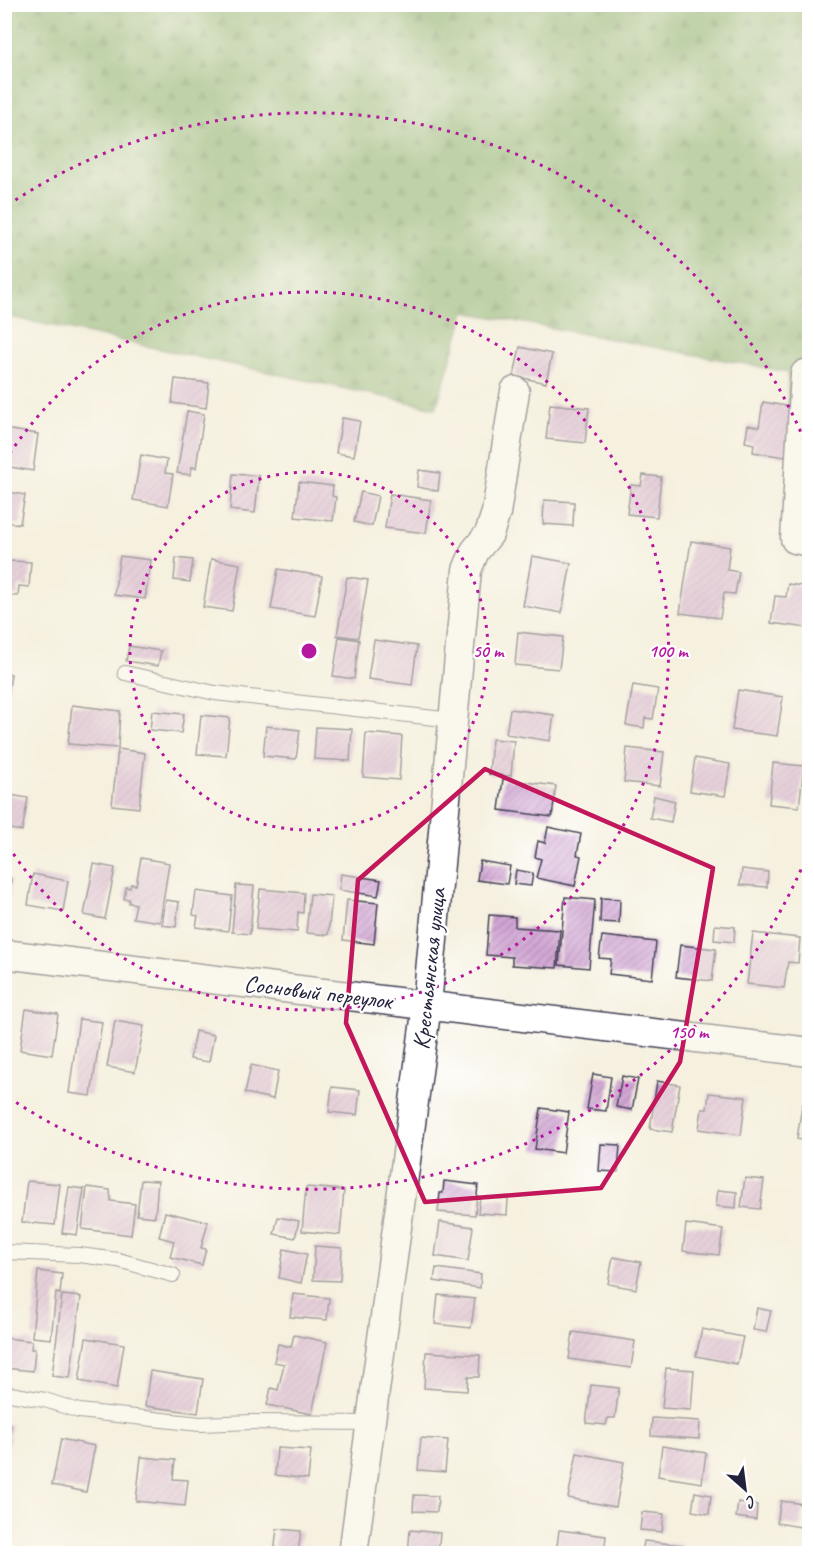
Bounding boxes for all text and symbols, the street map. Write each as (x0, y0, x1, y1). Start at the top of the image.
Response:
text: 50 m (473, 640, 505, 662)
text: 100 m (649, 640, 689, 662)
centre of rings (299, 641, 319, 661)
street label: Крестьянская улица (406, 885, 453, 1051)
street label: Сосновый переулок (242, 968, 396, 1016)
text: 150 m (670, 1021, 710, 1043)
north arrow (715, 1459, 775, 1519)
text: С (742, 1491, 760, 1513)

